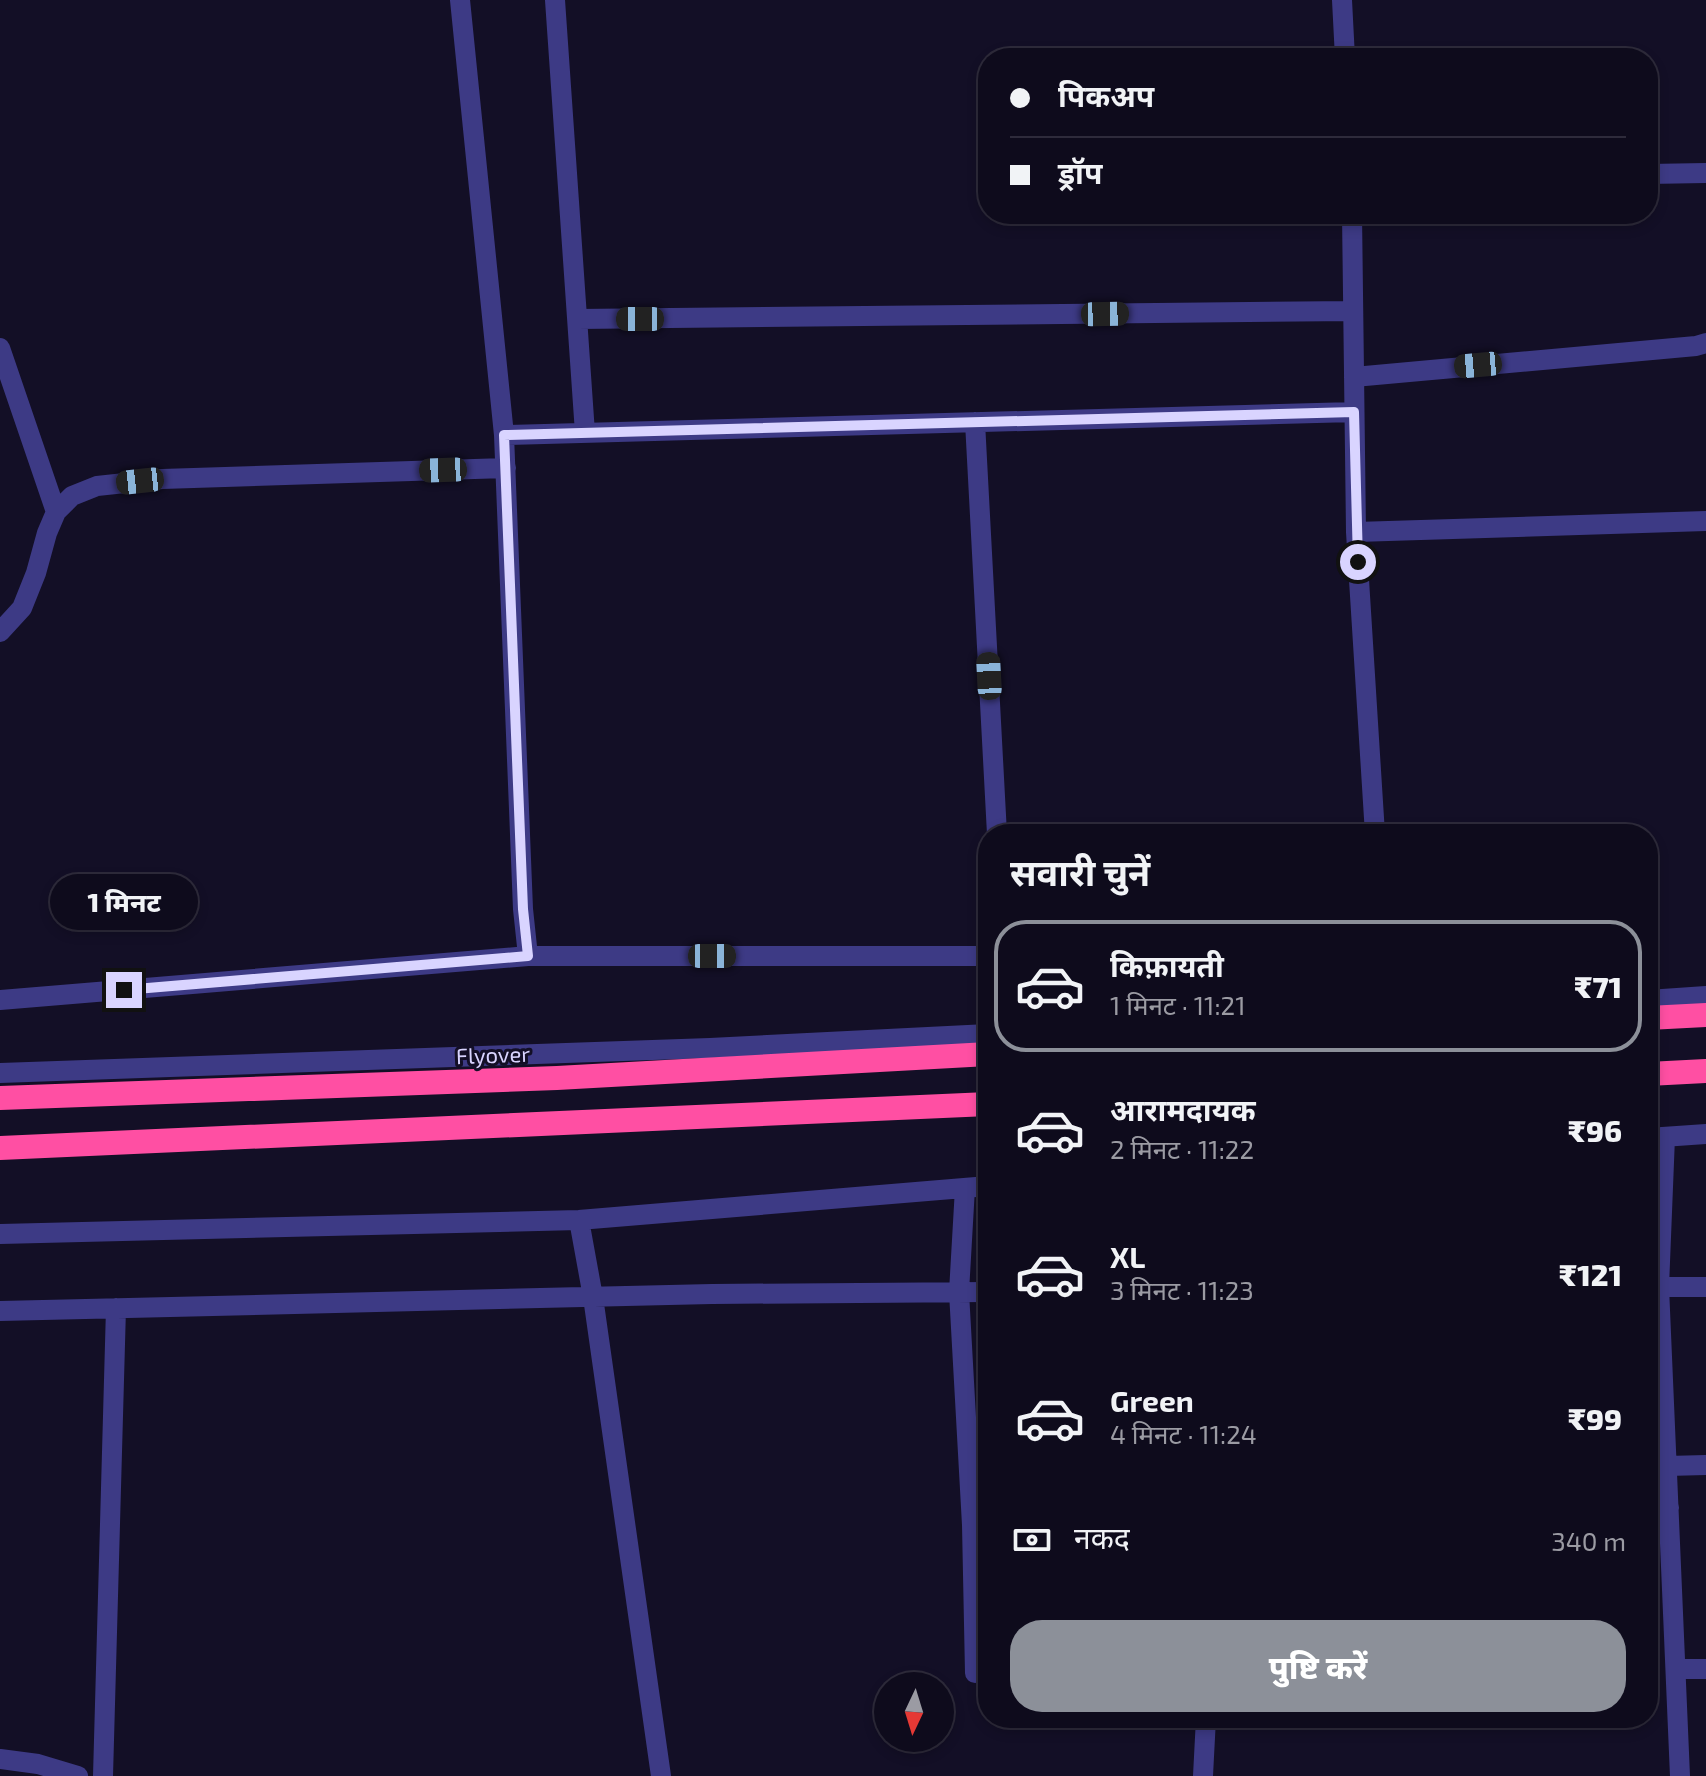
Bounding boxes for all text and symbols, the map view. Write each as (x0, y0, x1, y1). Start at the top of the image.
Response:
text: पिकअप (1058, 77, 1154, 113)
text: ड्रॉप (1058, 154, 1102, 190)
car (1081, 302, 1129, 326)
car (616, 307, 664, 331)
car (1453, 351, 1503, 379)
car (419, 457, 467, 483)
car (115, 467, 165, 495)
route start (1340, 544, 1376, 580)
car (976, 651, 1002, 701)
text: सवारी चुनें (1010, 850, 1150, 893)
callout: 1 मिनट (50, 874, 198, 930)
text: 1 मिनट (87, 886, 161, 917)
car (688, 944, 736, 968)
text: किफ़ायती (1110, 947, 1224, 983)
icon: car (1014, 950, 1086, 1022)
text: ₹71 (1574, 968, 1622, 1004)
route end (106, 972, 142, 1008)
text: 1 मिनट · 11:21 (1110, 989, 1246, 1020)
street label: Flyover (456, 1040, 531, 1068)
text: आरामदायक (1110, 1091, 1256, 1127)
icon: car (1014, 1094, 1086, 1166)
text: ₹96 (1568, 1112, 1622, 1148)
text: 2 मिनट · 11:22 (1110, 1133, 1254, 1164)
icon: car (1014, 1238, 1086, 1310)
text: XL (1110, 1238, 1145, 1274)
text: ₹121 (1559, 1256, 1622, 1292)
text: 3 मिनट · 11:23 (1110, 1274, 1254, 1305)
icon: car (1014, 1382, 1086, 1454)
text: Green (1110, 1382, 1194, 1418)
text: ₹99 (1568, 1400, 1622, 1436)
text: 4 मिनट · 11:24 (1110, 1418, 1257, 1449)
icon: cash (1010, 1518, 1054, 1562)
text: नकद (1074, 1519, 1130, 1555)
text: 340 m (1551, 1525, 1626, 1556)
button: पुष्टि करें (1010, 1620, 1626, 1712)
north arrow (874, 1672, 954, 1752)
map controls (874, 1672, 954, 1752)

